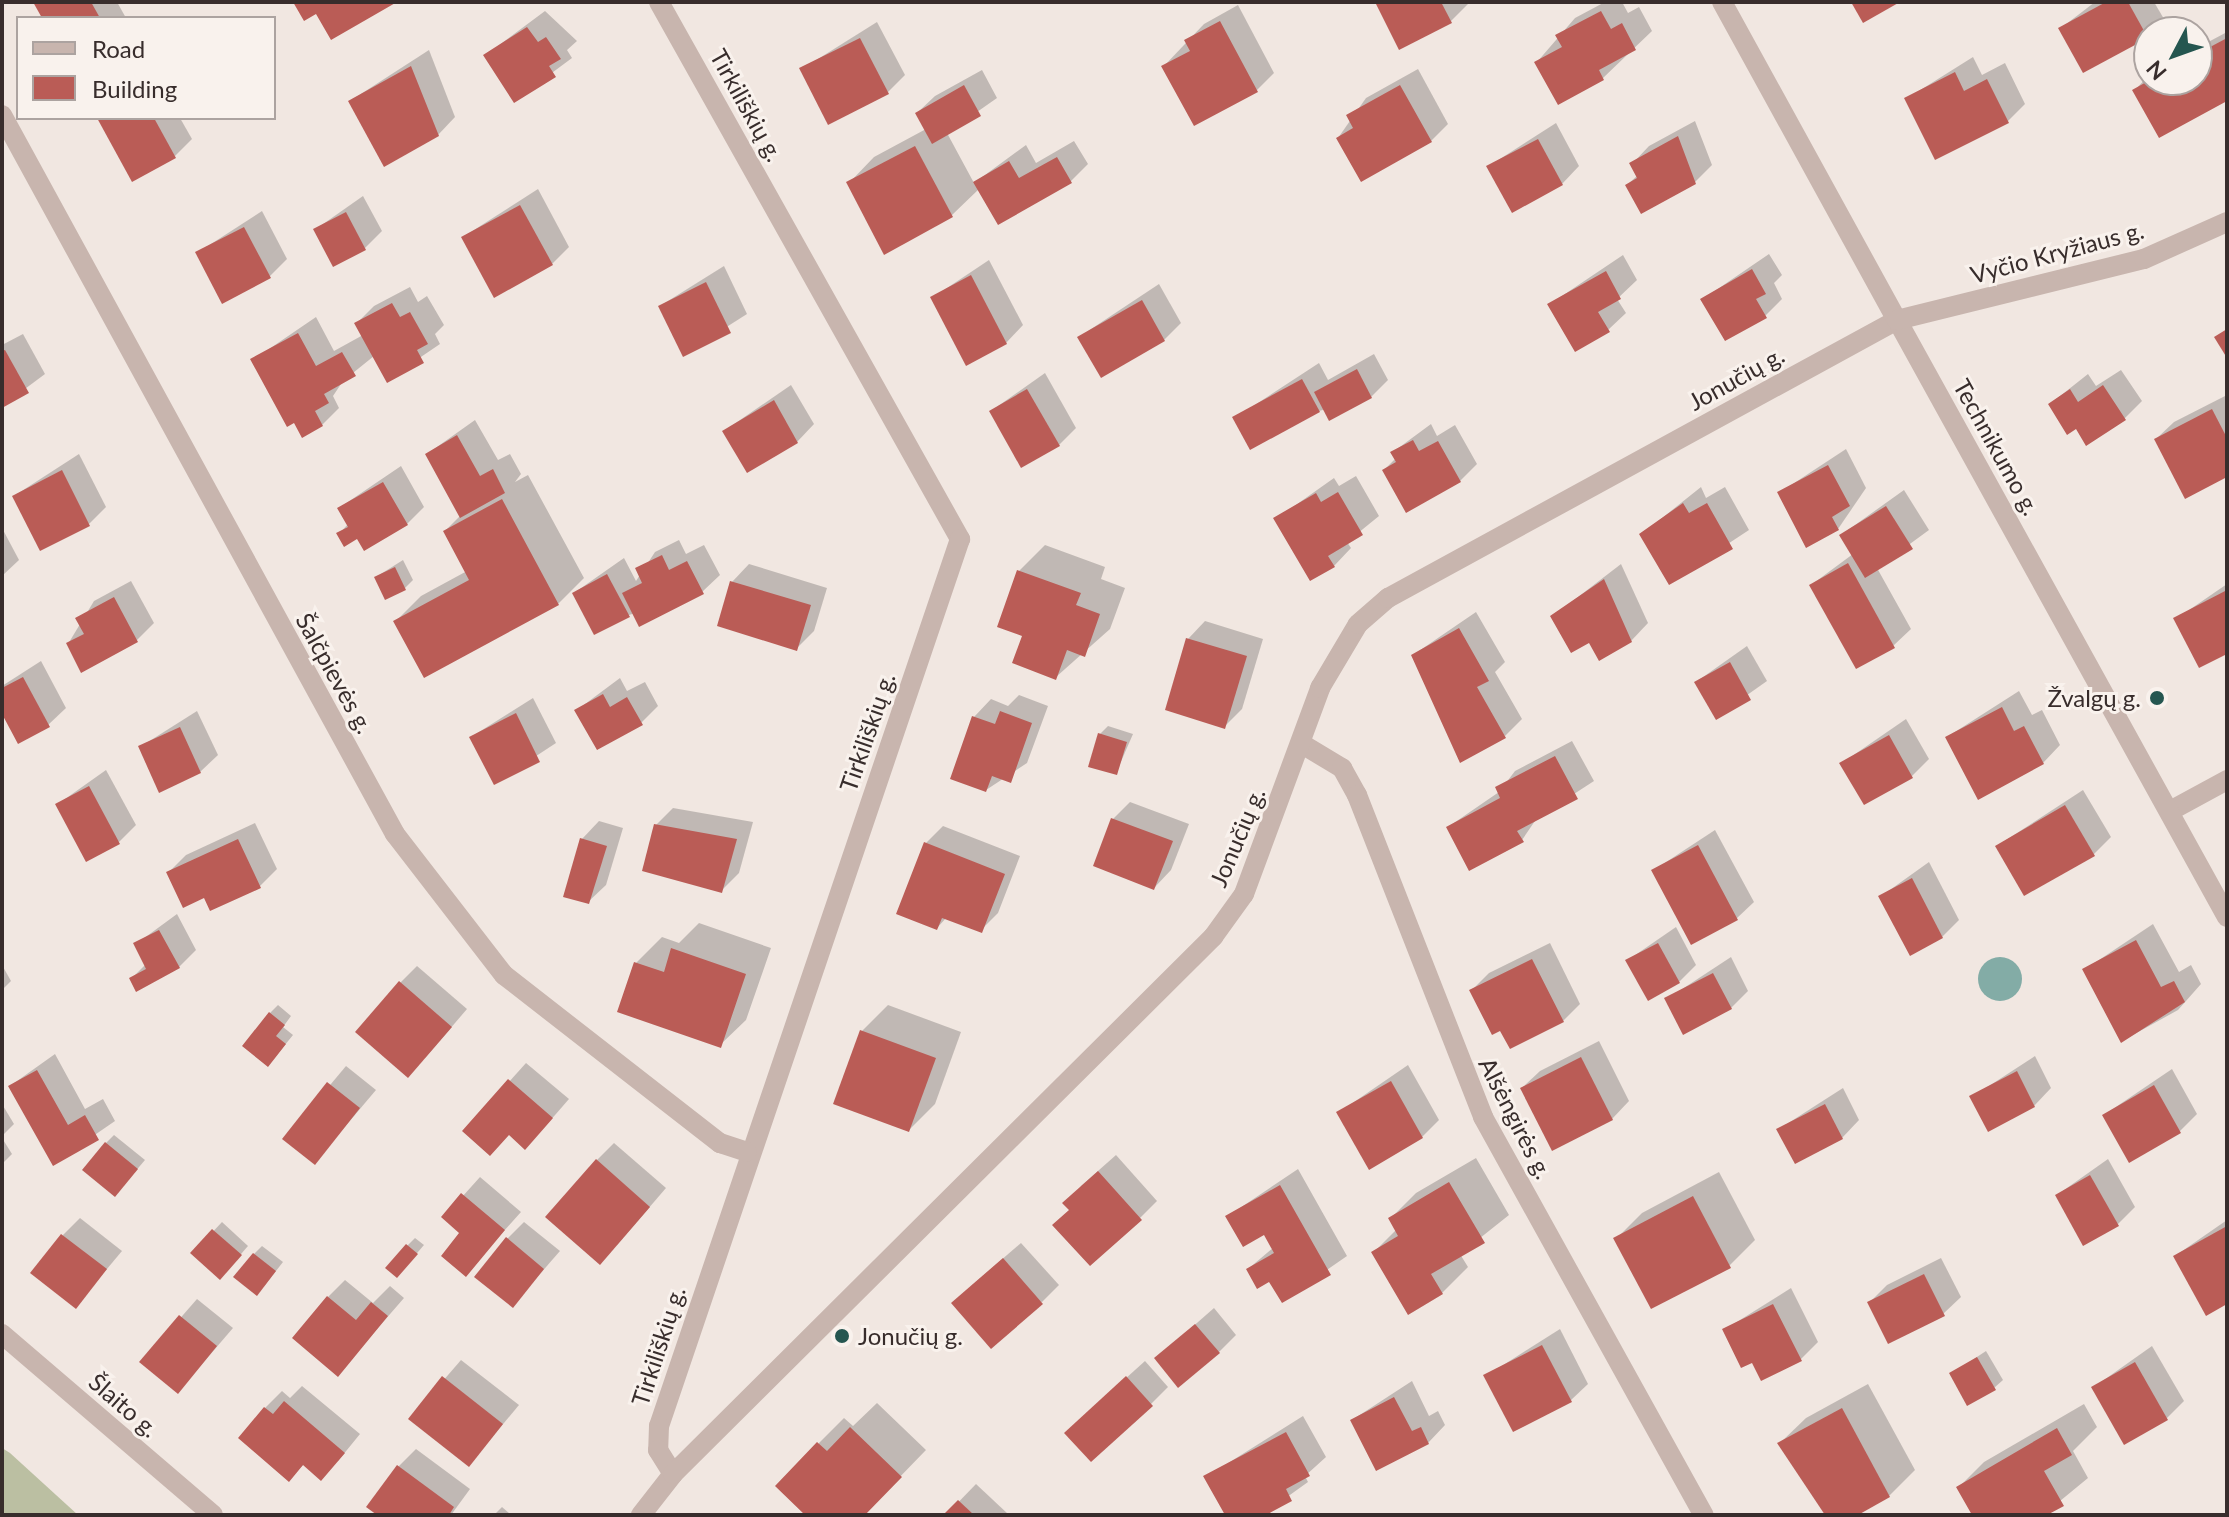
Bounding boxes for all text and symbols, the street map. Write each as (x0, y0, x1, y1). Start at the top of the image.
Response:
legend (16, 16, 276, 120)
north arrow (2133, 16, 2213, 96)
text: Road (92, 34, 145, 63)
street label: Tirkiliškių g. (704, 44, 790, 166)
text: N (2140, 56, 2172, 86)
text: Building (92, 74, 177, 103)
street label: Vyčio Kryžiaus g. (1967, 215, 2147, 289)
street label: Jonučių g. (1683, 340, 1789, 416)
street label: Technikumo g. (1948, 374, 2046, 520)
street label: Šalčpievės g. (290, 608, 380, 738)
street label: Tirkiliškių g. (833, 669, 901, 795)
place label: Žvalgų g. (2047, 684, 2141, 712)
marker: Žvalgų g. (2148, 689, 2166, 707)
street label: Jonučių g. (1203, 783, 1271, 891)
street label: Alšėngirės g. (1473, 1053, 1559, 1183)
street label: Tirkiliškių g. (625, 1283, 691, 1409)
place label: Jonučių g. (858, 1322, 963, 1350)
marker: Jonučių g. (833, 1327, 851, 1345)
street label: Šlaito g. (83, 1367, 165, 1443)

